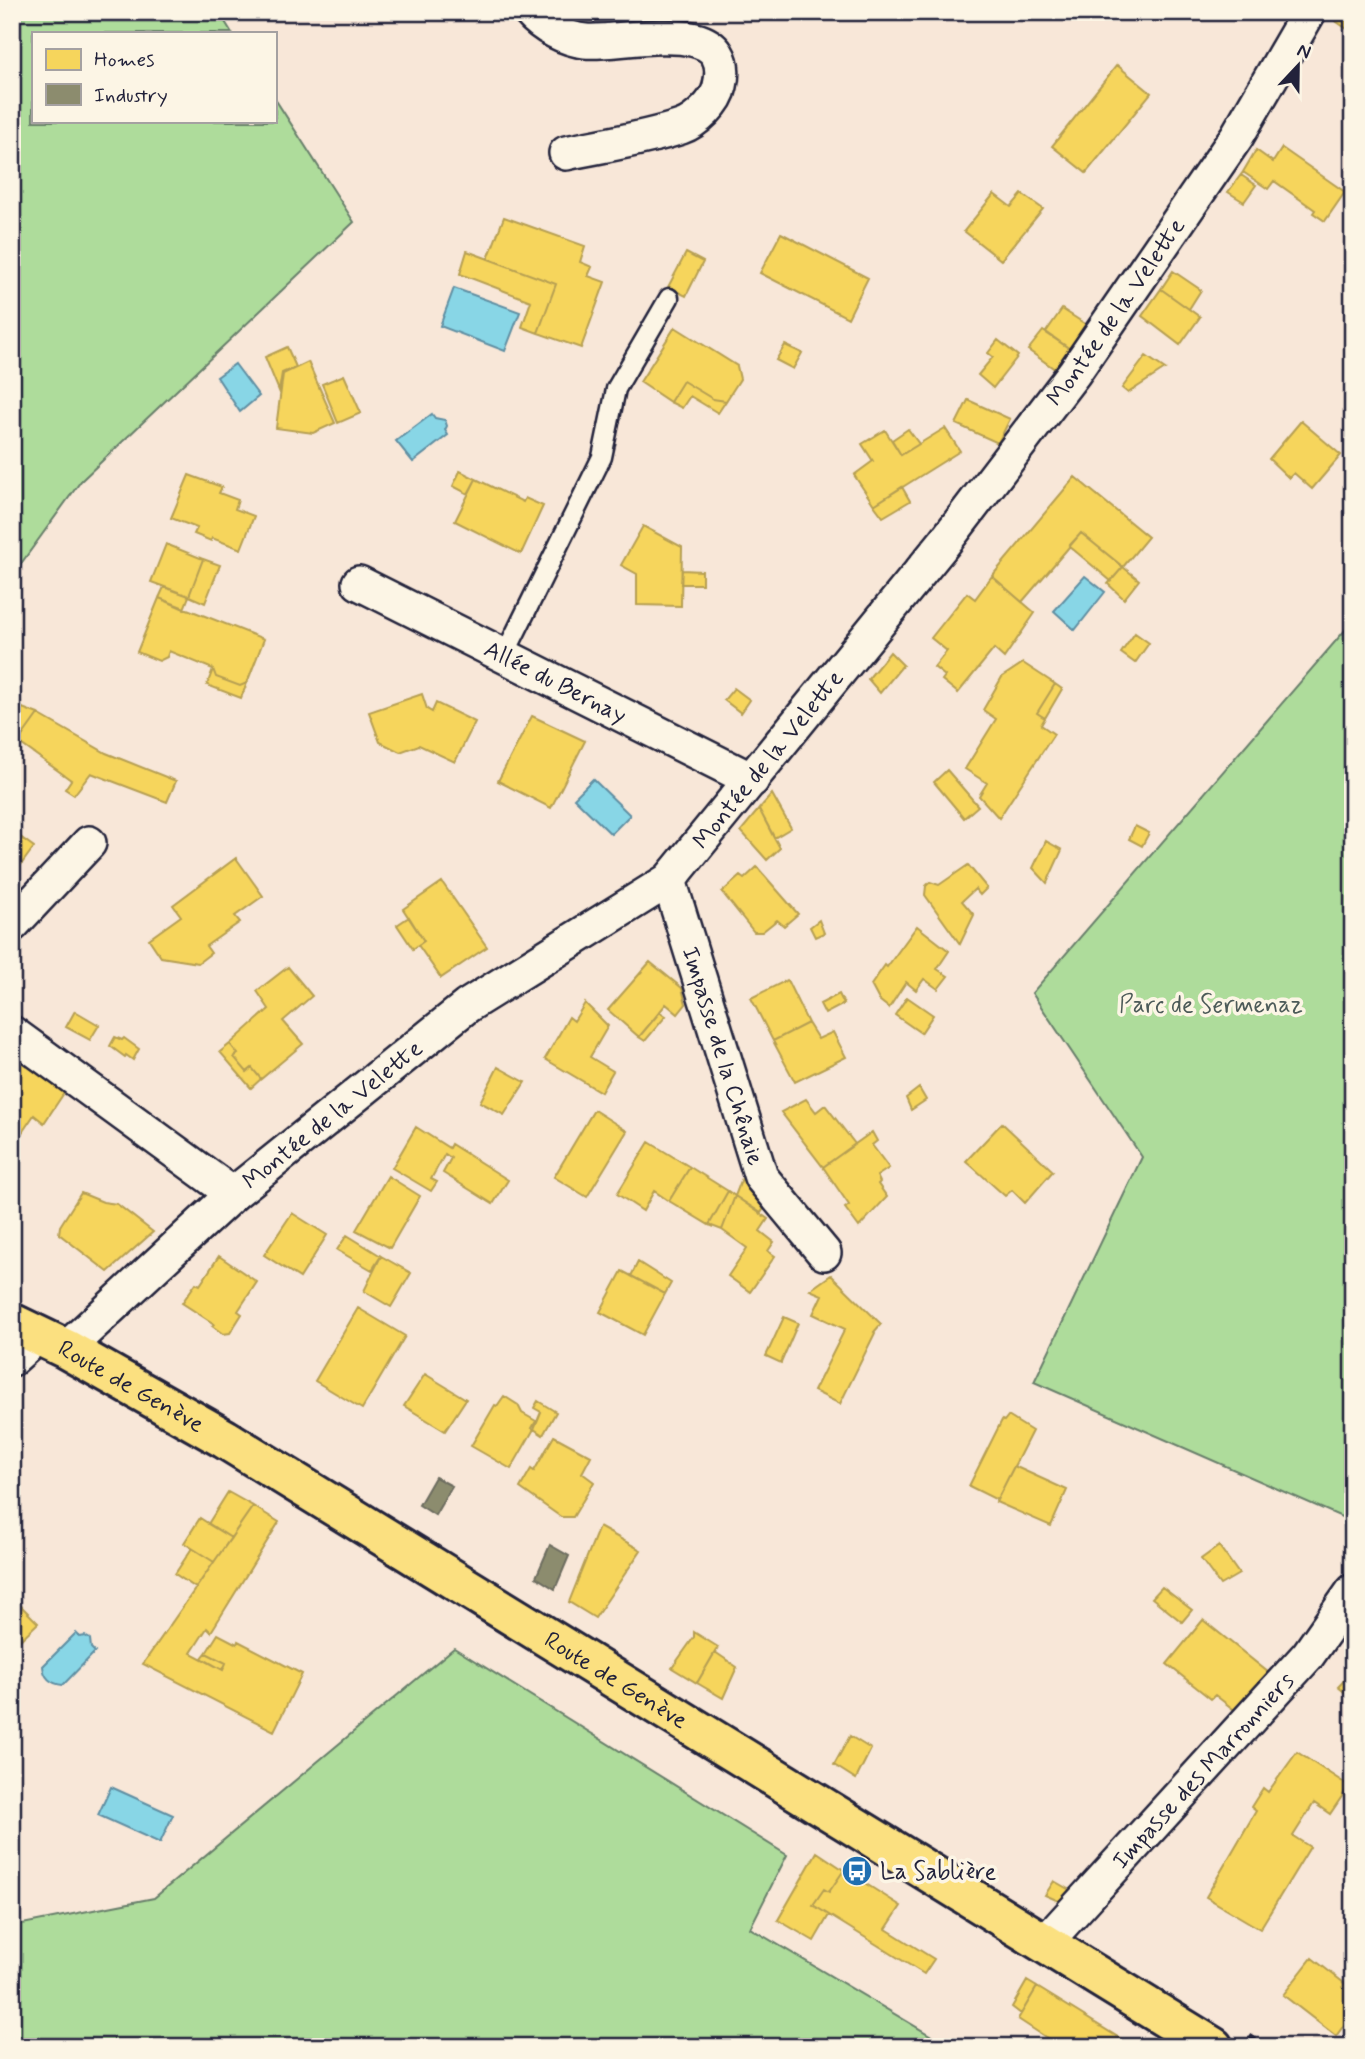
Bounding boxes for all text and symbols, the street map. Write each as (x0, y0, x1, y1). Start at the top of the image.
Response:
legend (32, 32, 276, 122)
north arrow (1264, 32, 1334, 102)
text: N (1293, 38, 1314, 66)
text: Homes (94, 46, 154, 74)
text: Industry (94, 82, 168, 110)
street label: Montée de la Velette (1040, 212, 1193, 413)
street label: Allée du Bernay (479, 634, 631, 732)
street label: Montée de la Velette (686, 664, 851, 856)
street label: Impasse de la Chênaie (674, 943, 770, 1169)
park label: Parc de Sermenaz (1119, 990, 1303, 1021)
street label: Montée de la Velette (237, 1034, 430, 1197)
street label: Route de Genève (52, 1334, 209, 1441)
street label: Route de Genève (538, 1625, 693, 1737)
street label: Impasse des Marronniers (1106, 1666, 1302, 1876)
bus stop icon: La Sablière (840, 1854, 874, 1888)
place label: La Sablière (880, 1857, 997, 1888)

